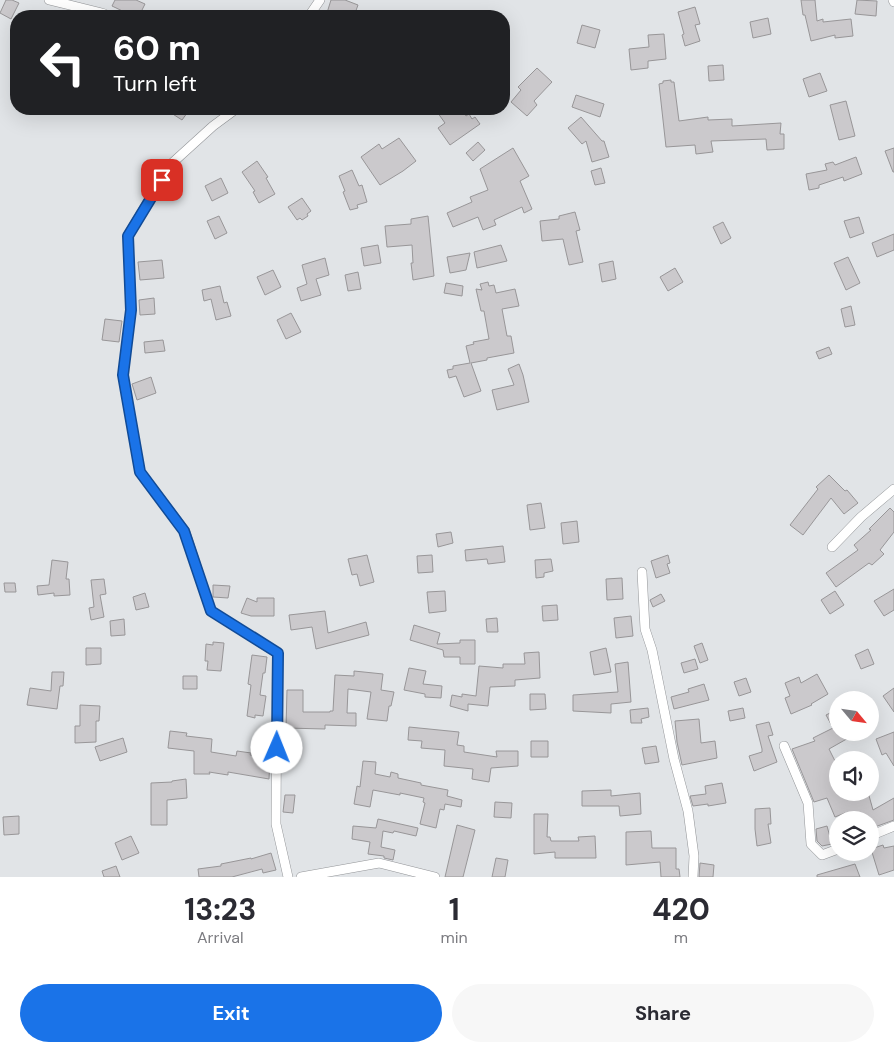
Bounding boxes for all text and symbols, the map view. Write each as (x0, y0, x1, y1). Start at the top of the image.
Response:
text: 60 m (113, 25, 201, 71)
icon: left (30, 30, 95, 95)
text: Turn left (113, 69, 197, 98)
pin (141, 159, 183, 201)
icon: arrive (148, 166, 176, 194)
north arrow (829, 691, 879, 741)
map controls (829, 691, 879, 861)
position arrow (250, 721, 302, 773)
button: sound (829, 751, 879, 801)
button: layers (829, 811, 879, 861)
text: 13:23 (184, 890, 256, 929)
text: 1 (449, 890, 460, 929)
text: 420 (652, 890, 710, 929)
text: Arrival (197, 927, 244, 948)
text: min (440, 927, 468, 948)
text: m (674, 927, 688, 948)
button: Exit (20, 984, 442, 1042)
button: Share (452, 984, 874, 1042)

